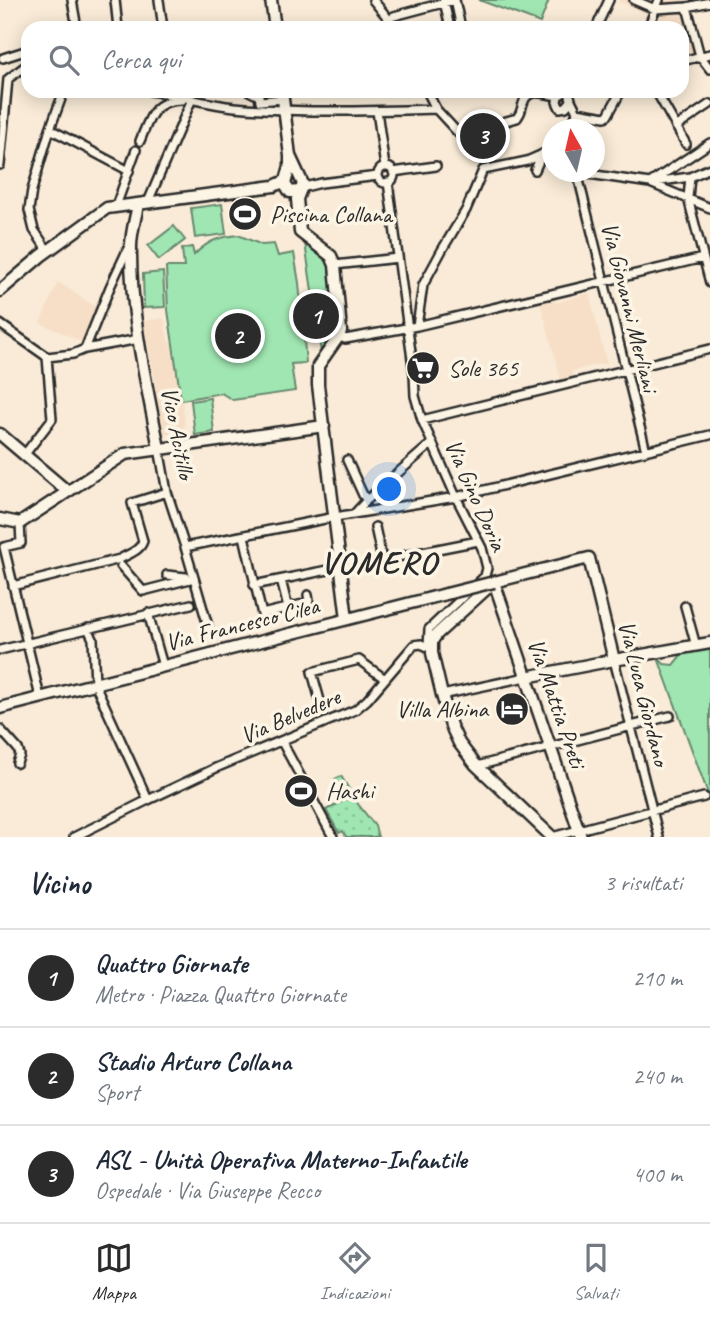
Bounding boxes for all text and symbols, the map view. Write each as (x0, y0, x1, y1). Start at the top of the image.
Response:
search box (21, 21, 689, 98)
icon: search (45, 41, 83, 79)
text: Cerca qui (101, 43, 181, 76)
pin: 3 (460, 110, 506, 162)
north arrow (542, 119, 605, 182)
sports icon: Piscina Collana (226, 195, 264, 233)
place label: Piscina Collana (270, 199, 394, 229)
street label: Via Giovanni Merliani (594, 219, 666, 397)
pin: 1 (293, 290, 339, 342)
pin: 2 (215, 310, 261, 362)
supermarket icon: Sole 365 (404, 349, 442, 387)
place label: Sole 365 (448, 353, 519, 383)
street label: Vico Acitillo (154, 384, 202, 484)
street label: Via Gino Doria (438, 434, 515, 557)
your location (372, 472, 406, 506)
district label: VOMERO (320, 542, 439, 583)
street label: Via Francesco Cilea (162, 590, 323, 658)
street label: Via Luca Giordano (612, 617, 677, 771)
street label: Via Mattia Preti (521, 634, 594, 774)
street label: Via Belvedere (236, 681, 346, 750)
hotel icon: Villa Albina (493, 690, 531, 728)
place label: Villa Albina (396, 694, 489, 724)
sports icon: Hashi (282, 772, 320, 810)
place label: Hashi (326, 776, 376, 806)
text: Vicino (28, 864, 90, 902)
text: 3 risultati (604, 868, 682, 897)
text: Quattro Giornate (95, 947, 247, 980)
text: 1 (46, 964, 56, 993)
text: 210 m (633, 964, 682, 993)
text: Metro · Piazza Quattro Giornate (95, 980, 346, 1009)
text: Stadio Arturo Collana (95, 1045, 291, 1078)
text: 2 (46, 1062, 56, 1091)
text: 240 m (633, 1062, 682, 1091)
text: Sport (95, 1078, 139, 1107)
text: ASL - Unità Operativa Materno-Infantile (95, 1143, 467, 1176)
text: 3 (46, 1160, 56, 1189)
text: 400 m (633, 1160, 682, 1189)
text: Ospedale · Via Giuseppe Recco (95, 1176, 320, 1205)
tab: Mappa (92, 1239, 136, 1305)
tab: Indicazioni (320, 1239, 390, 1305)
tab: Salvati (574, 1239, 618, 1305)

